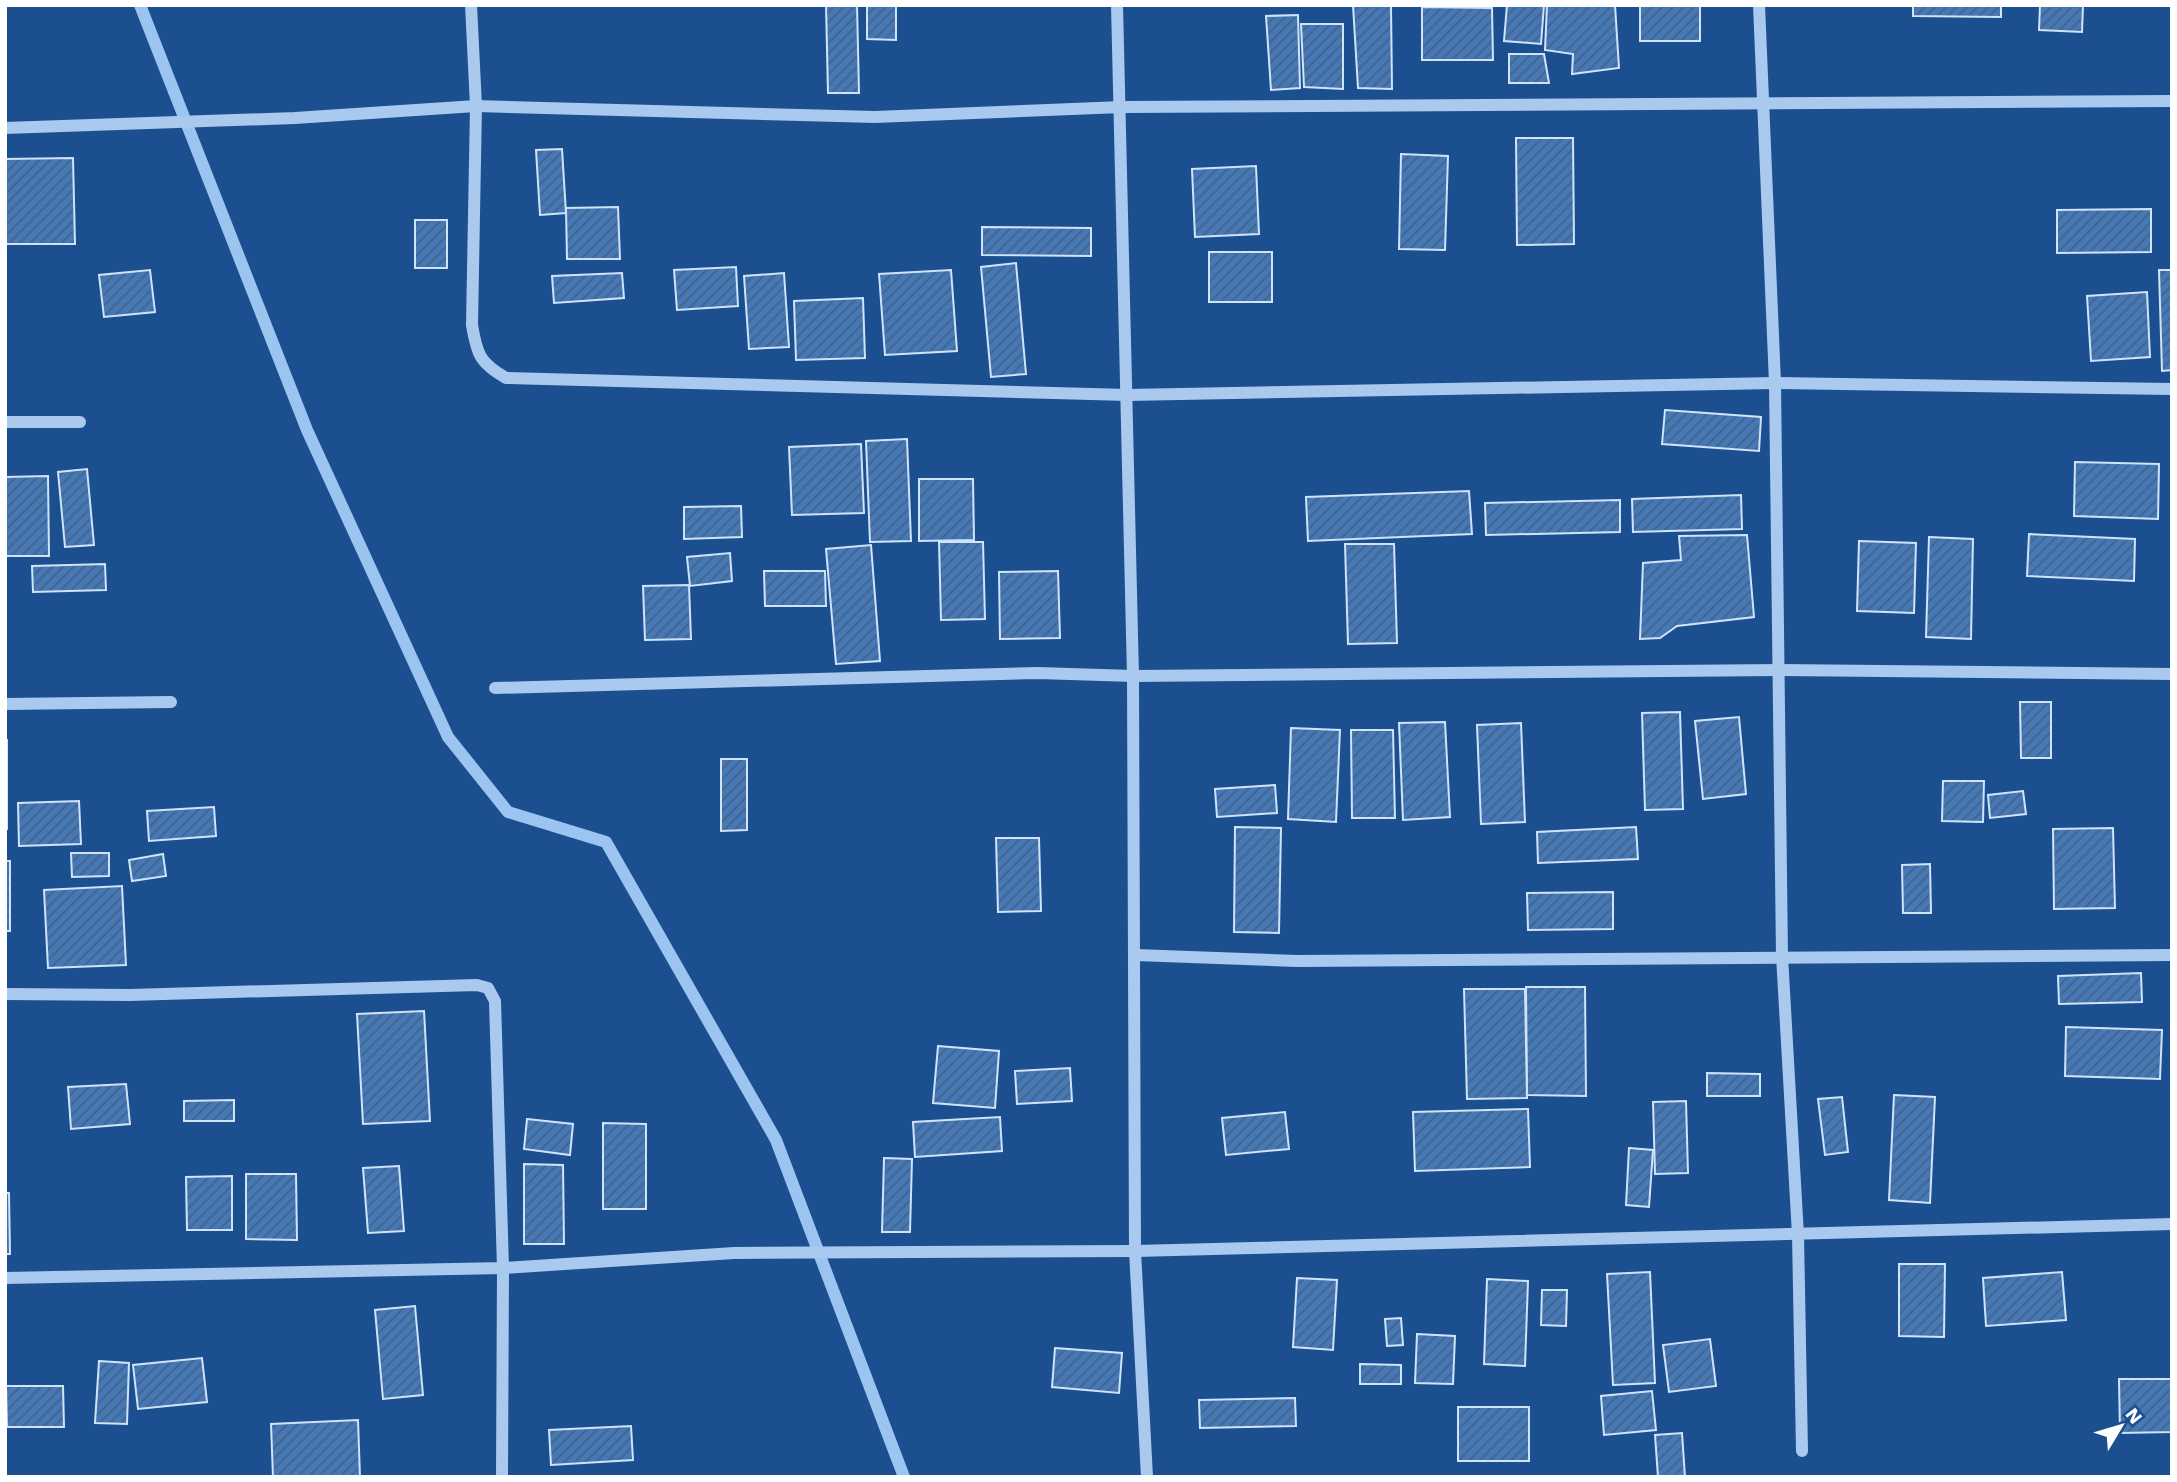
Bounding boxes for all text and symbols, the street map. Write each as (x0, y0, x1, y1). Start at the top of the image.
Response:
north arrow (2086, 1391, 2156, 1461)
text: N (2121, 1403, 2147, 1428)

